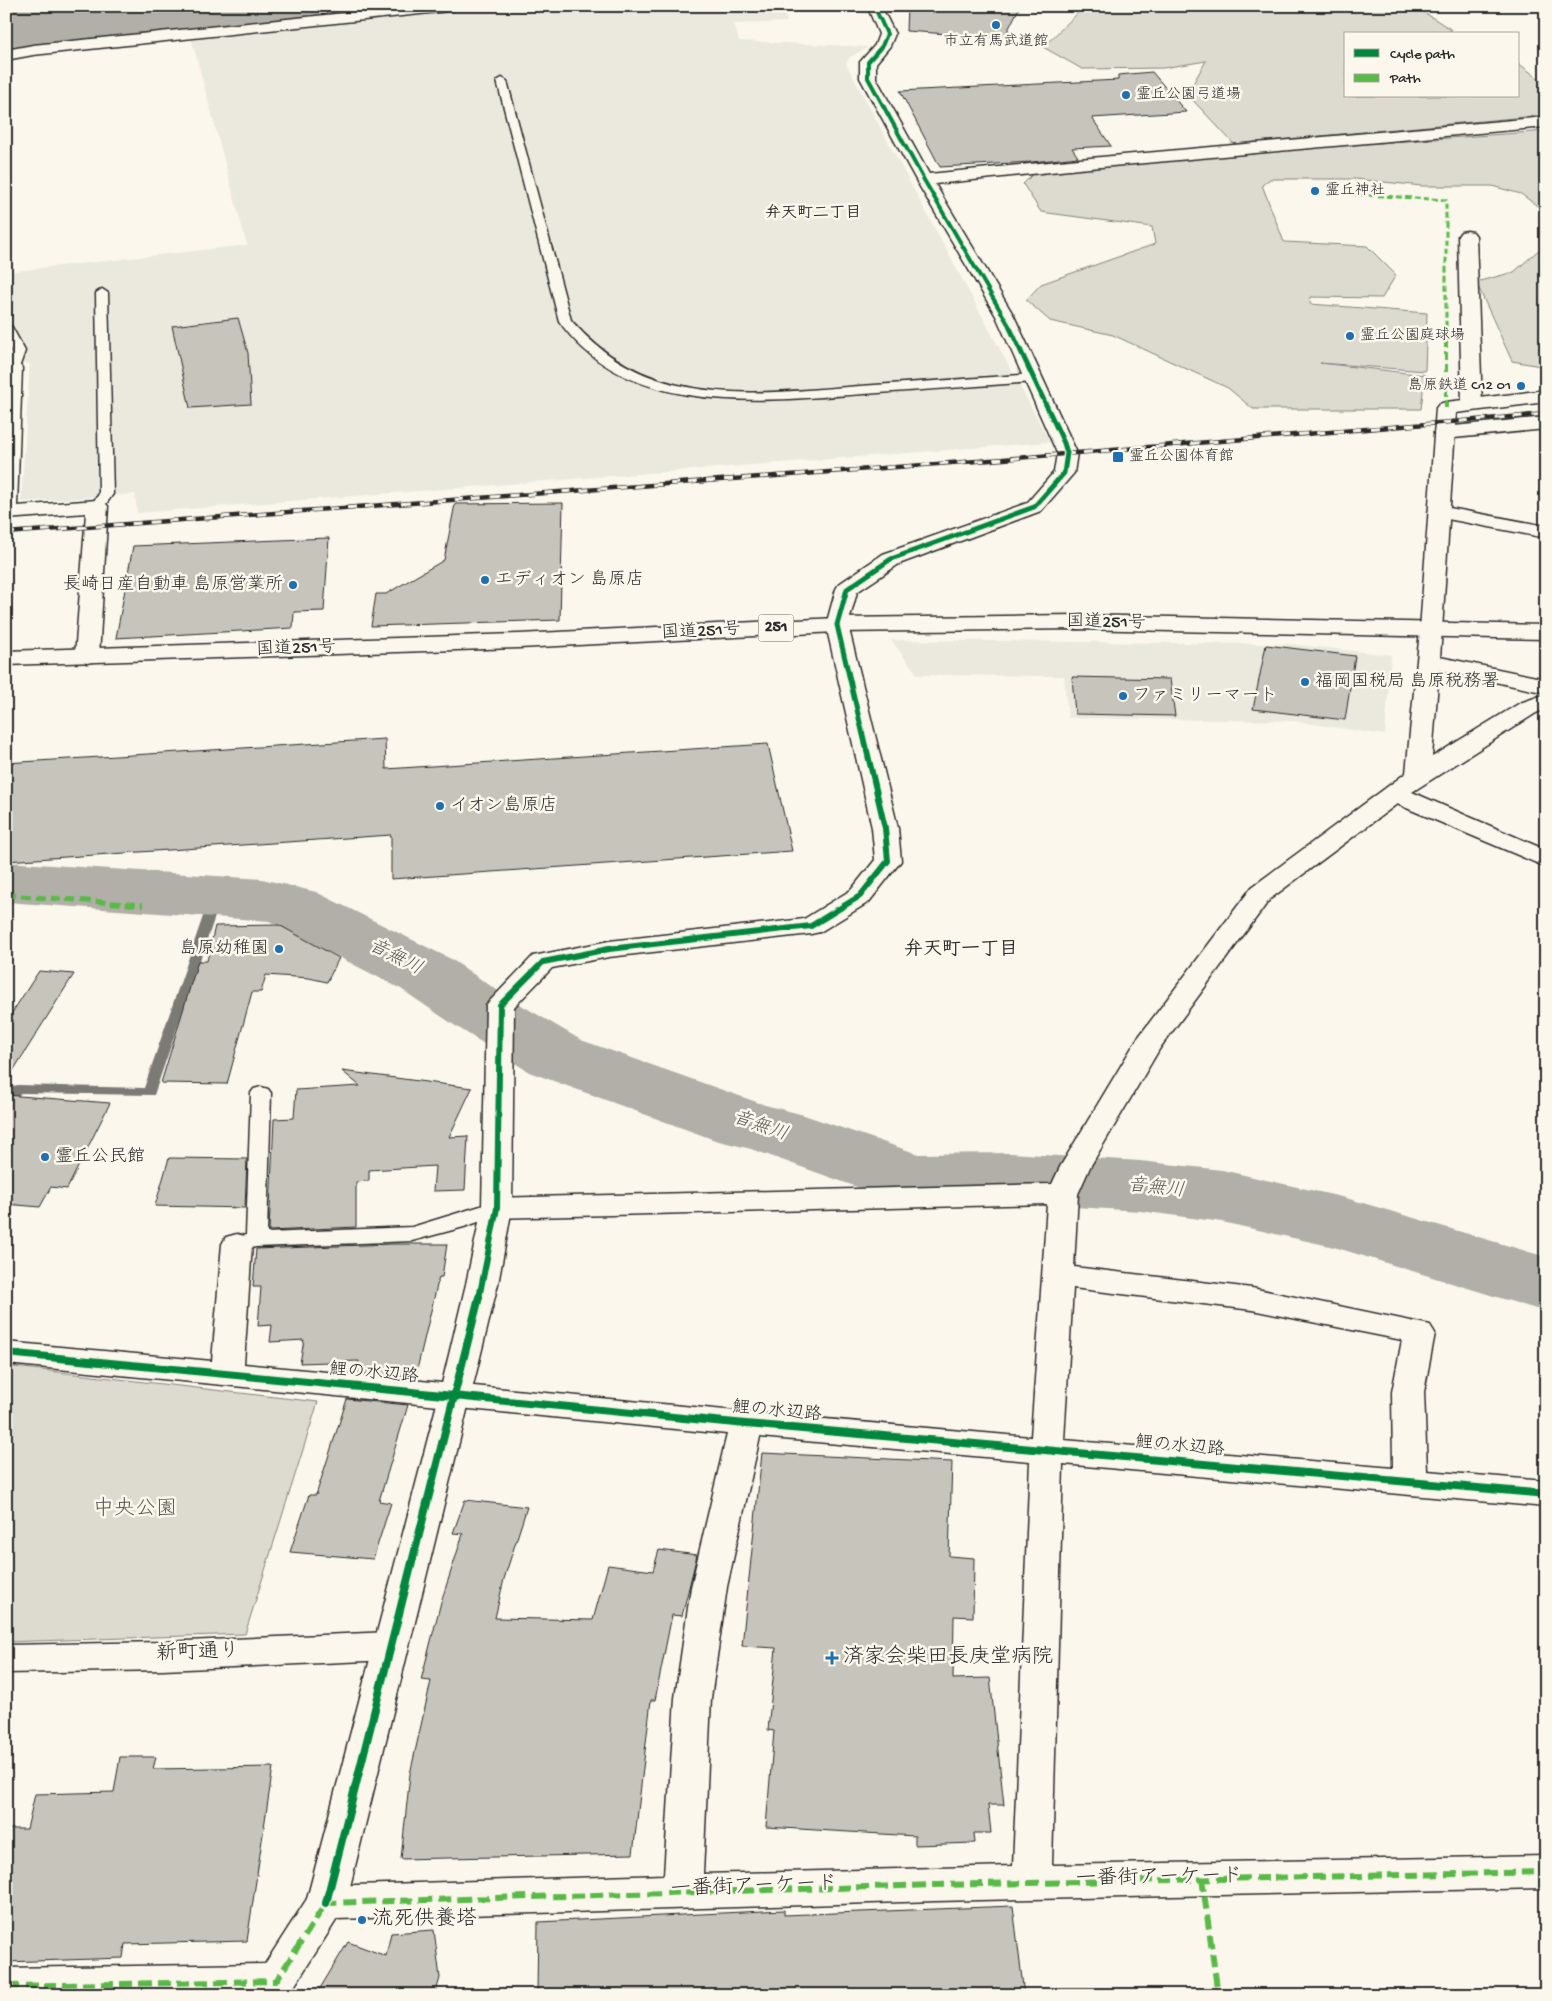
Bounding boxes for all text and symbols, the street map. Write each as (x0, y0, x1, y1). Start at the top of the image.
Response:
marker: 市立有馬武道館 (990, 19, 1002, 31)
place label: 市立有馬武道館 (943, 32, 1049, 51)
legend (1344, 32, 1520, 98)
text: Cycle path (1390, 46, 1455, 64)
text: Path (1389, 70, 1421, 88)
place label: 霊丘公園弓道場 (1136, 86, 1241, 104)
marker: 霊丘公園弓道場 (1120, 89, 1132, 101)
place label: 霊丘神社 (1325, 181, 1385, 200)
marker: 霊丘神社 (1309, 185, 1321, 197)
district label: 弁天町二丁目 (765, 203, 861, 224)
place label: 霊丘公園庭球場 (1360, 326, 1465, 345)
marker: 霊丘公園庭球場 (1344, 330, 1356, 342)
place label: 島原鉄道 C12 01 (1408, 376, 1511, 395)
marker: 島原鉄道 C12 01 (1515, 380, 1527, 392)
place label: 霊丘公園体育館 (1129, 447, 1234, 466)
marker: 霊丘公園体育館 (1111, 450, 1125, 464)
place label: エディオン 島原店 (495, 569, 644, 591)
place label: 長崎日産自動車 島原営業所 (63, 574, 283, 596)
marker: エディオン 島原店 (479, 574, 491, 586)
marker: 長崎日産自動車 島原営業所 (287, 579, 299, 591)
street label: 国道251号 (1066, 611, 1146, 634)
road number: 251 (758, 614, 794, 641)
street label: 国道251号 (661, 618, 741, 645)
street label: 国道251号 (256, 636, 336, 661)
place label: 福岡国税局 島原税務署 (1315, 671, 1499, 693)
marker: 福岡国税局 島原税務署 (1299, 676, 1311, 688)
place label: ファミリーマート (1133, 686, 1277, 707)
marker: ファミリーマート (1117, 690, 1129, 702)
place label: イオン島原店 (450, 795, 557, 817)
marker: イオン島原店 (434, 800, 446, 812)
water label: 音無川 (364, 934, 426, 981)
place label: 島原幼稚園 (179, 938, 269, 960)
district label: 弁天町一丁目 (904, 938, 1018, 962)
marker: 島原幼稚園 (273, 943, 285, 955)
water label: 音無川 (729, 1106, 791, 1147)
place label: 霊丘公民館 (55, 1146, 145, 1168)
marker: 霊丘公民館 (39, 1151, 51, 1163)
water label: 音無川 (1126, 1174, 1186, 1203)
street label: 鯉の水辺路 (328, 1359, 420, 1388)
street label: 鯉の水辺路 (731, 1397, 823, 1426)
street label: 鯉の水辺路 (1134, 1432, 1226, 1461)
park label: 中央公園 (93, 1496, 177, 1523)
street label: 新町通り (156, 1639, 240, 1668)
place label: 済家会柴田長庚堂病院 (843, 1644, 1053, 1671)
marker: 済家会柴田長庚堂病院 (825, 1651, 839, 1665)
street label: 一番街アーケード (1075, 1864, 1243, 1893)
street label: 一番街アーケード (670, 1872, 838, 1903)
place label: 流死供養塔 (372, 1906, 477, 1933)
marker: 流死供養塔 (356, 1914, 368, 1926)

